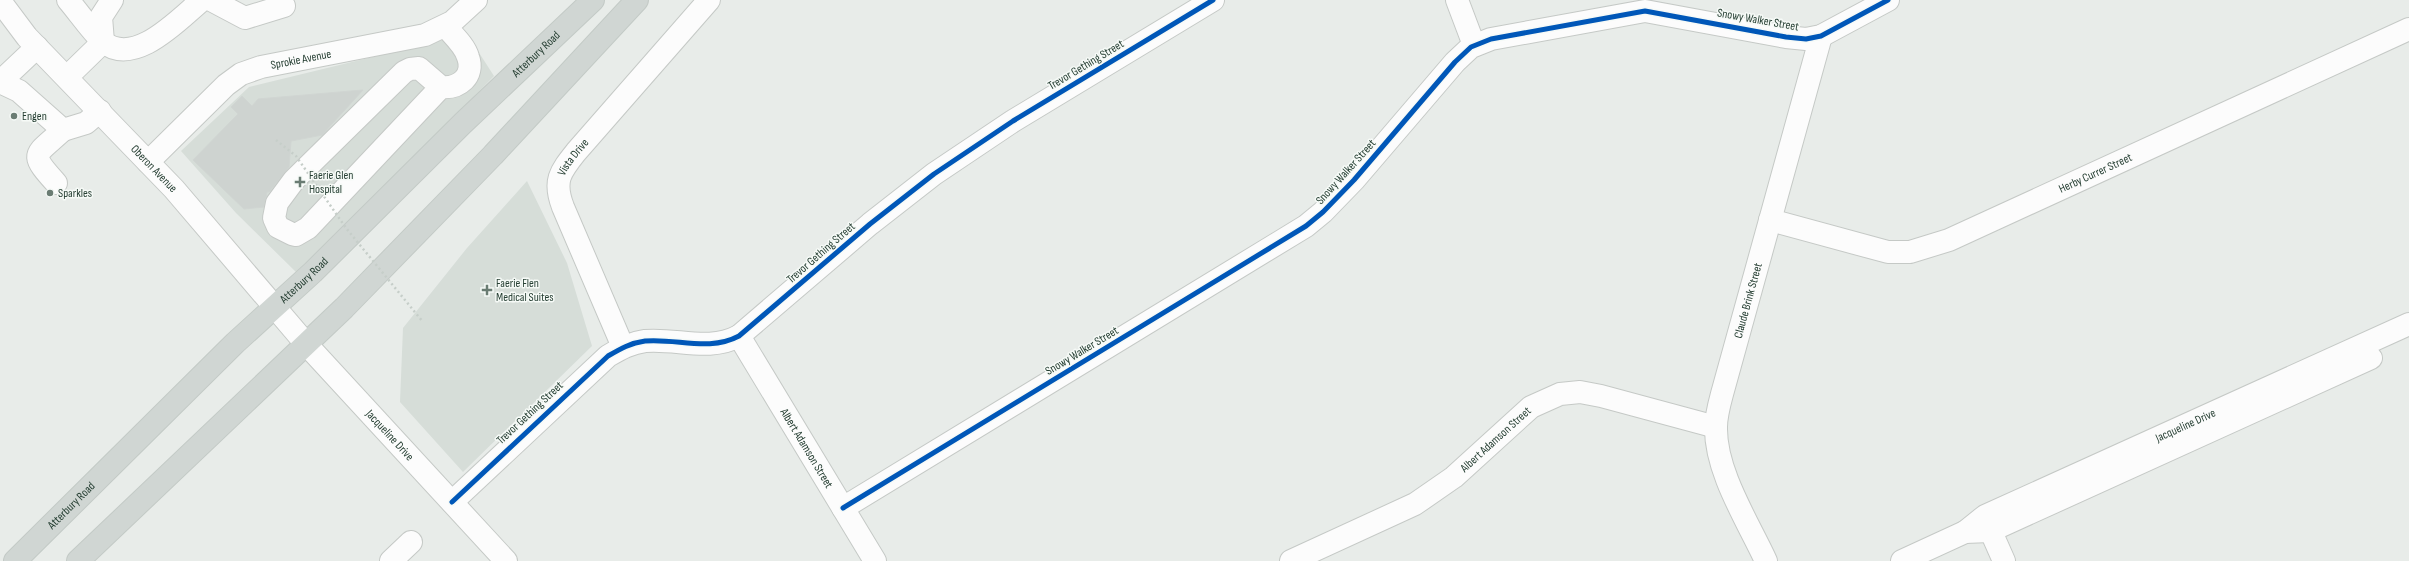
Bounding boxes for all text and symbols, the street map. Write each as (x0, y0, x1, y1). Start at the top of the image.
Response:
street label: Snowy Walker Street (1716, 5, 1800, 35)
street label: Atterbury Road (508, 28, 563, 81)
street label: Trevor Gething Street (1045, 36, 1127, 94)
street label: Sprokie Avenue (269, 46, 333, 72)
place label: Engen (22, 109, 47, 124)
marker: Engen (9, 111, 19, 121)
street label: Vista Drive (554, 135, 592, 178)
street label: Snowy Walker Street (1313, 136, 1379, 208)
street label: Oberon Avenue (128, 142, 181, 196)
street label: Herby Currer Street (2056, 149, 2135, 196)
place label: Faerie Glen Hospital (309, 168, 353, 197)
marker: Faerie Glen Hospital (294, 176, 306, 188)
place label: Sparkles (58, 186, 92, 201)
marker: Sparkles (45, 188, 55, 198)
street label: Trevor Gething Street (784, 219, 859, 287)
street label: Atterbury Road (276, 254, 331, 307)
street label: Claude Brink Street (1730, 261, 1766, 340)
place label: Faerie Flen Medical Suites (496, 276, 554, 305)
marker: Faerie Flen Medical Suites (481, 284, 493, 296)
street label: Snowy Walker Street (1043, 323, 1122, 379)
street label: Trevor Gething Street (493, 378, 567, 448)
street label: Albert Adamson Street (1456, 403, 1534, 476)
street label: Albert Adamson Street (776, 405, 837, 491)
street label: Jacqueline Drive (2152, 405, 2218, 446)
street label: Jacqueline Drive (362, 406, 417, 464)
street label: Atterbury Road (44, 479, 98, 533)

